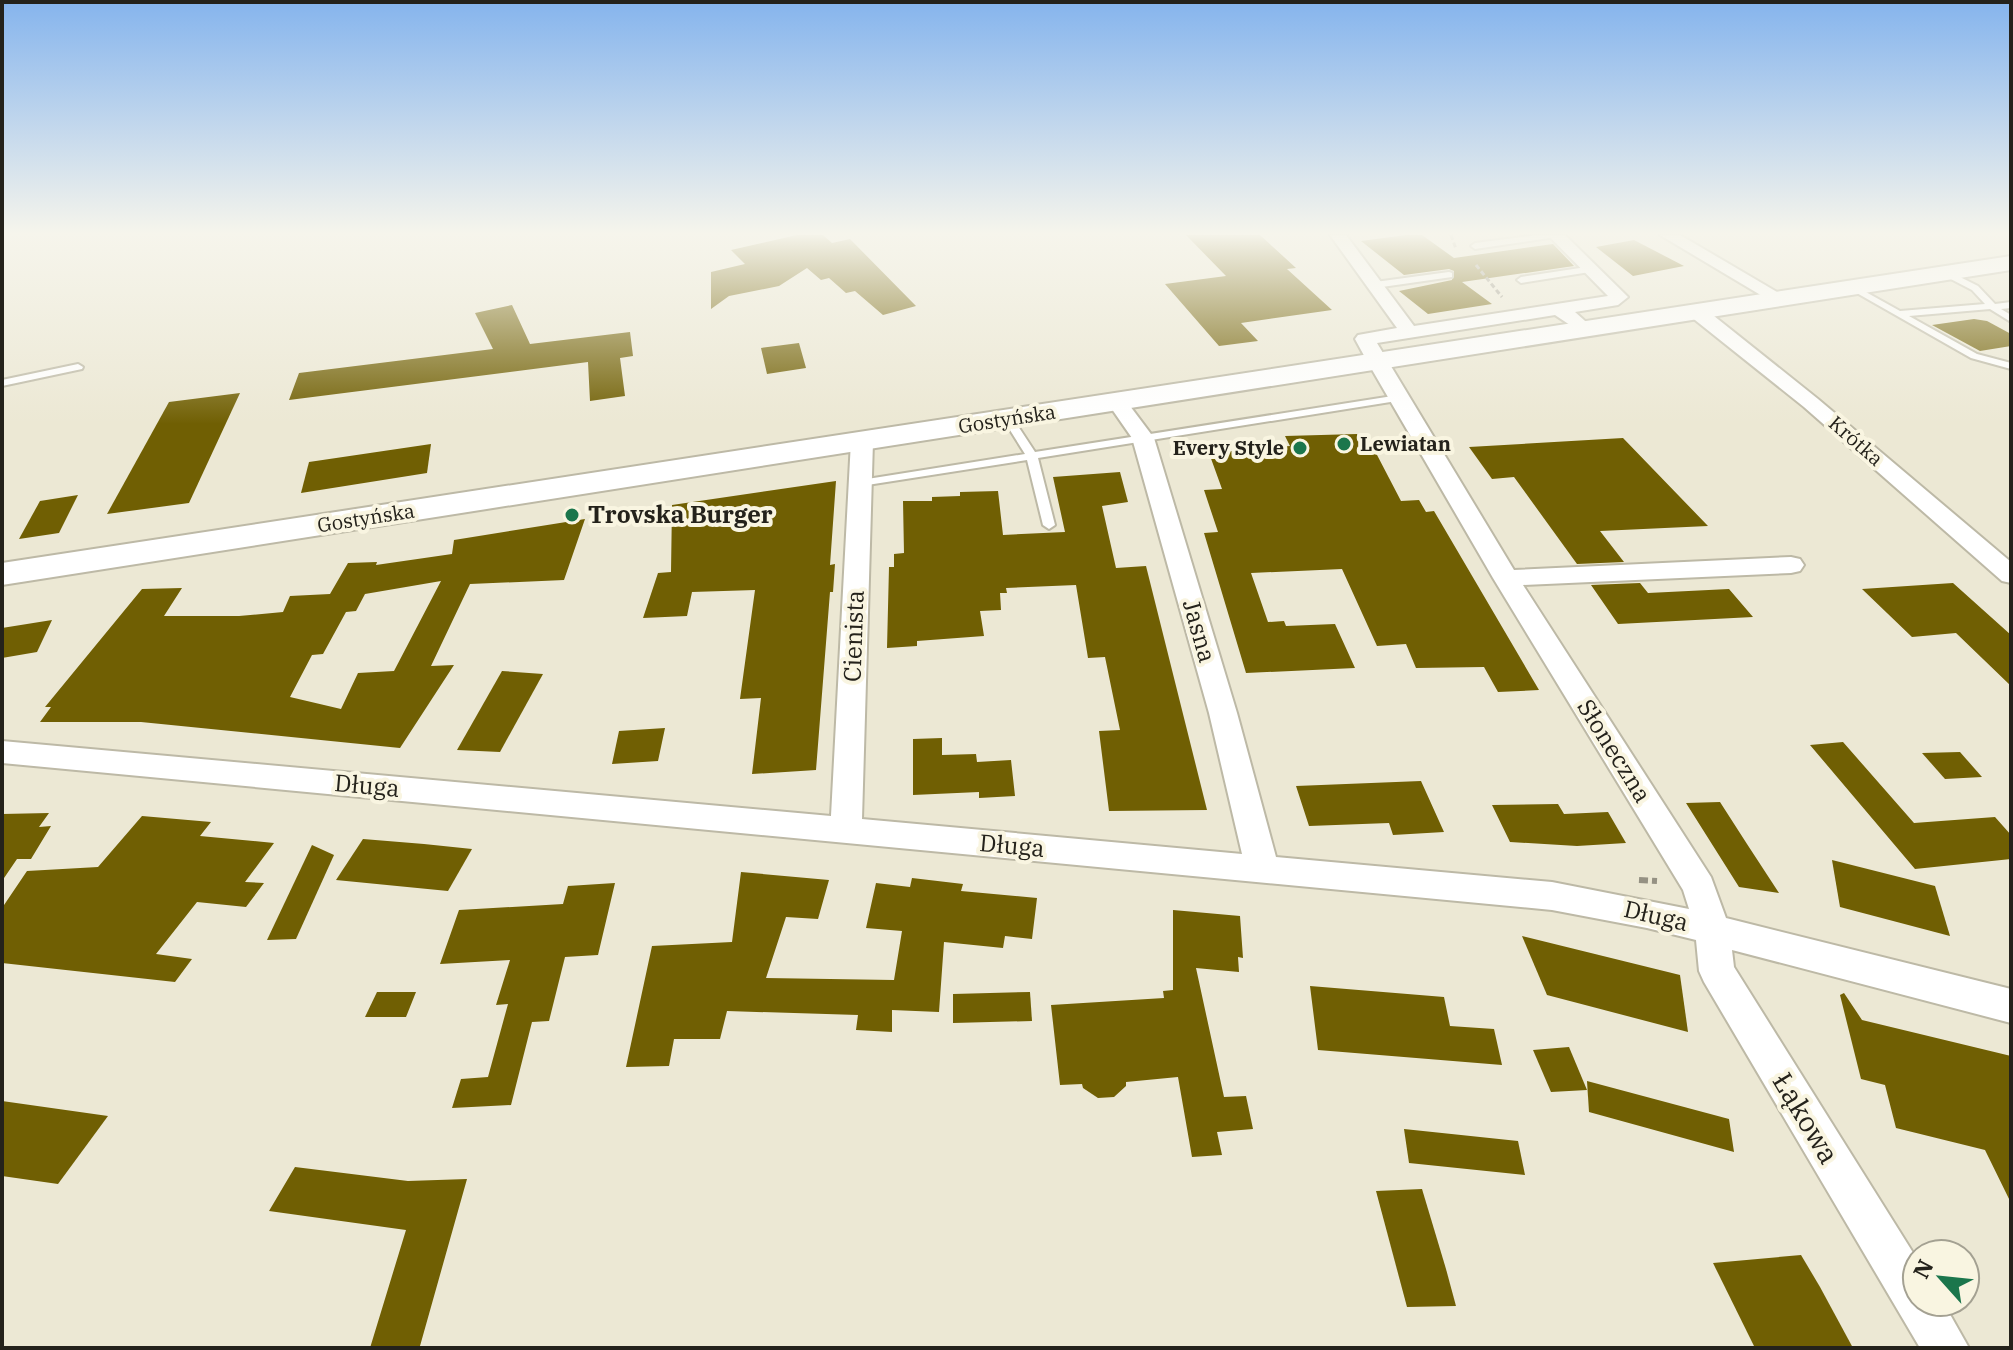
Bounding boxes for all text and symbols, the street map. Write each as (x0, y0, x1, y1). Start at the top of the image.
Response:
street label: Gostyńska (956, 397, 1058, 440)
street label: Krótka (1823, 410, 1889, 472)
place label: Lewiatan (1360, 430, 1451, 457)
place label: Every Style (1173, 434, 1284, 461)
marker: Lewiatan (1335, 435, 1353, 453)
marker: Every Style (1291, 439, 1309, 457)
street label: Gostyńska (315, 496, 417, 539)
place label: Trovska Burger (588, 498, 773, 530)
marker: Trovska Burger (563, 506, 581, 524)
street label: Cienista (835, 589, 871, 683)
street label: Jasna (1176, 596, 1224, 666)
street label: Słoneczna (1570, 693, 1659, 808)
street label: Długa (333, 766, 401, 804)
street label: Długa (978, 826, 1046, 864)
street label: Długa (1621, 892, 1692, 938)
street label: Łąkowa (1765, 1065, 1848, 1170)
north arrow (1901, 1238, 1981, 1318)
text: N (1906, 1254, 1940, 1283)

